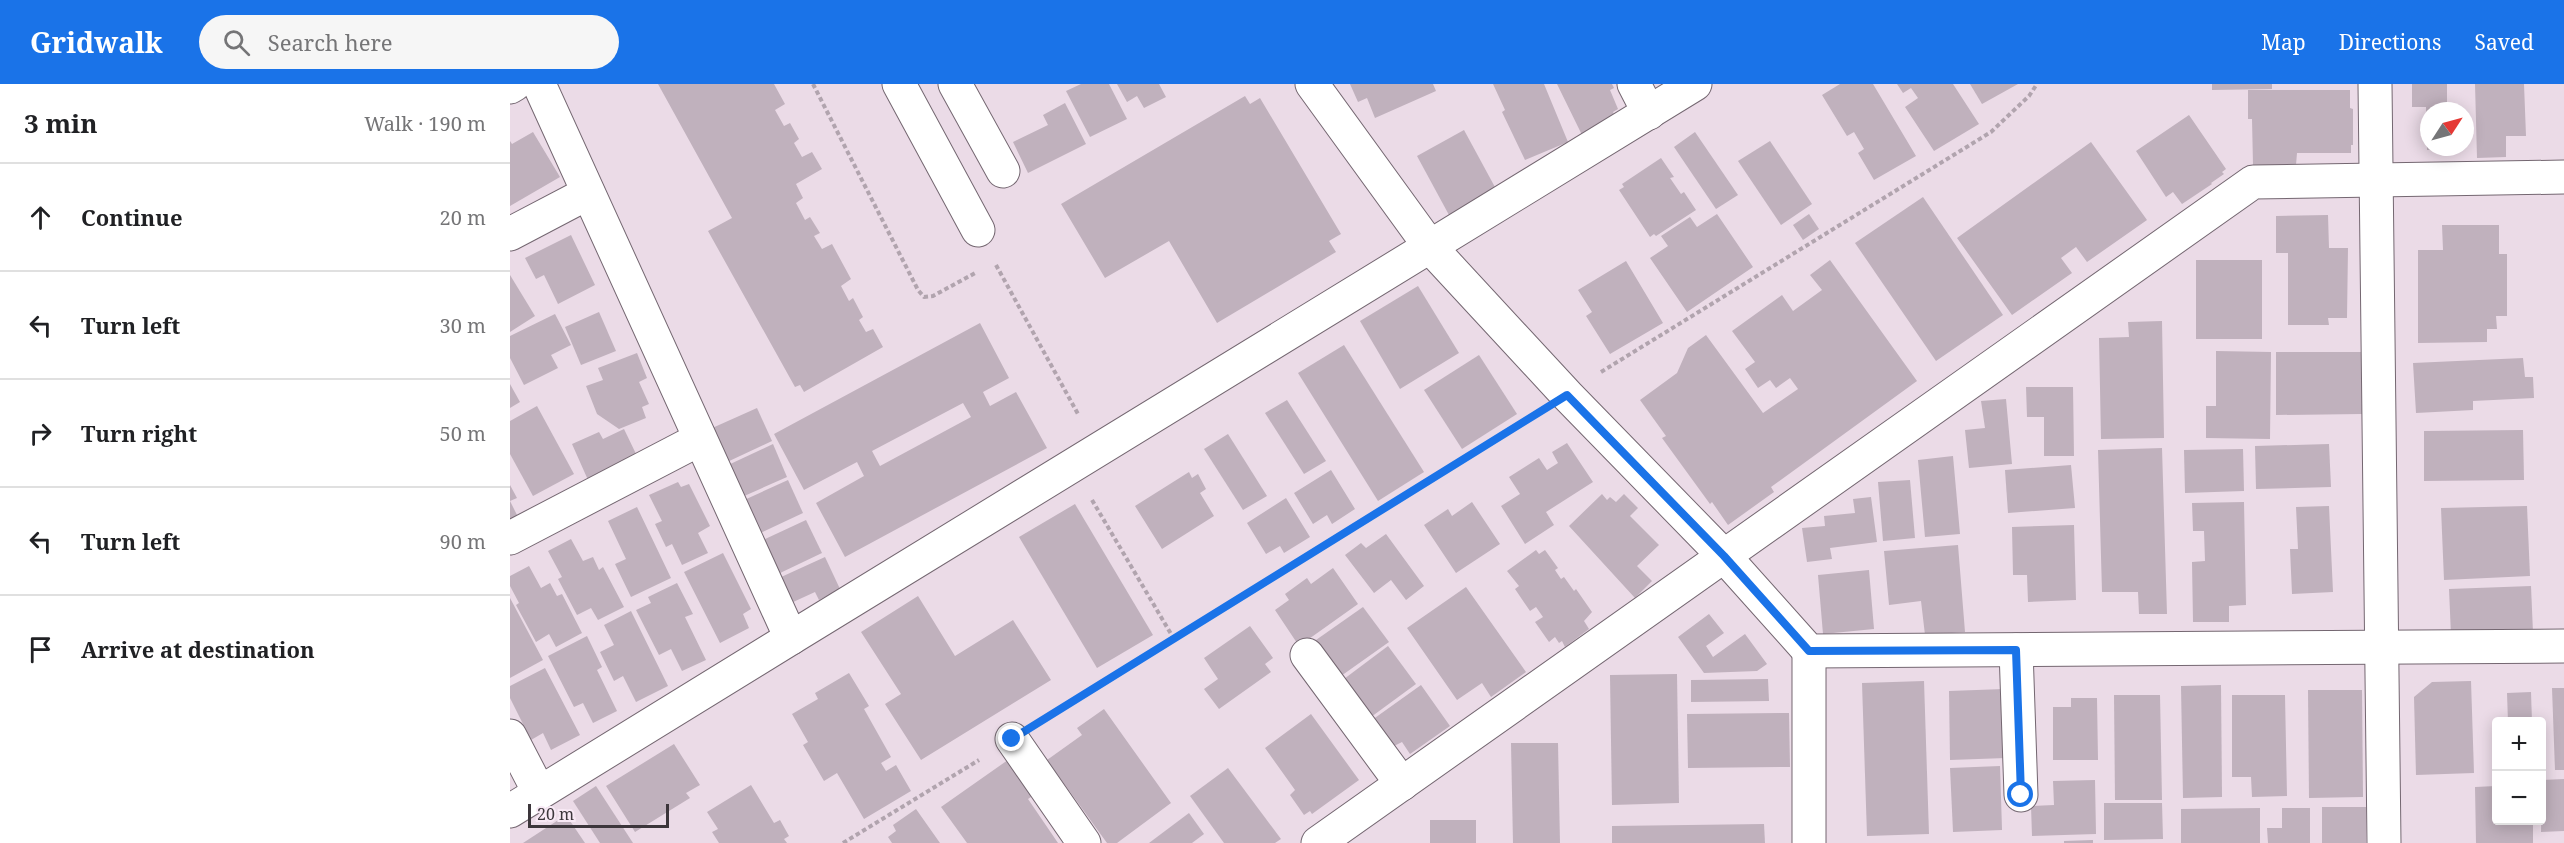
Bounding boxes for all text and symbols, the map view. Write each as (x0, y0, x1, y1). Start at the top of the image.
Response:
search box (199, 15, 619, 69)
text: Gridwalk (30, 23, 163, 61)
icon: search (220, 26, 253, 59)
text: Search here (268, 27, 393, 57)
text: Map (2261, 28, 2306, 56)
text: Directions (2339, 28, 2441, 56)
text: Saved (2474, 28, 2534, 56)
north arrow (2420, 102, 2474, 156)
text: 3 min (24, 105, 98, 141)
text: Walk · 190 m (364, 110, 486, 137)
icon: ahead (24, 201, 57, 234)
text: Continue (81, 202, 183, 232)
text: 20 m (440, 204, 486, 231)
icon: left (24, 309, 57, 342)
text: Turn left (81, 310, 180, 340)
text: 30 m (440, 312, 486, 339)
icon: right (24, 417, 57, 450)
text: Turn right (81, 418, 197, 448)
text: 50 m (440, 420, 486, 447)
icon: left (24, 525, 57, 558)
text: Turn left (81, 526, 180, 556)
text: 90 m (440, 528, 486, 555)
icon: arrive (24, 633, 57, 666)
text: Arrive at destination (81, 634, 315, 664)
map controls (2492, 717, 2546, 825)
button: + (2492, 717, 2546, 771)
route end (998, 725, 1024, 751)
button: − (2492, 771, 2546, 825)
route start (2007, 781, 2033, 807)
scale bar (528, 801, 669, 828)
text: 20 m (537, 803, 574, 825)

